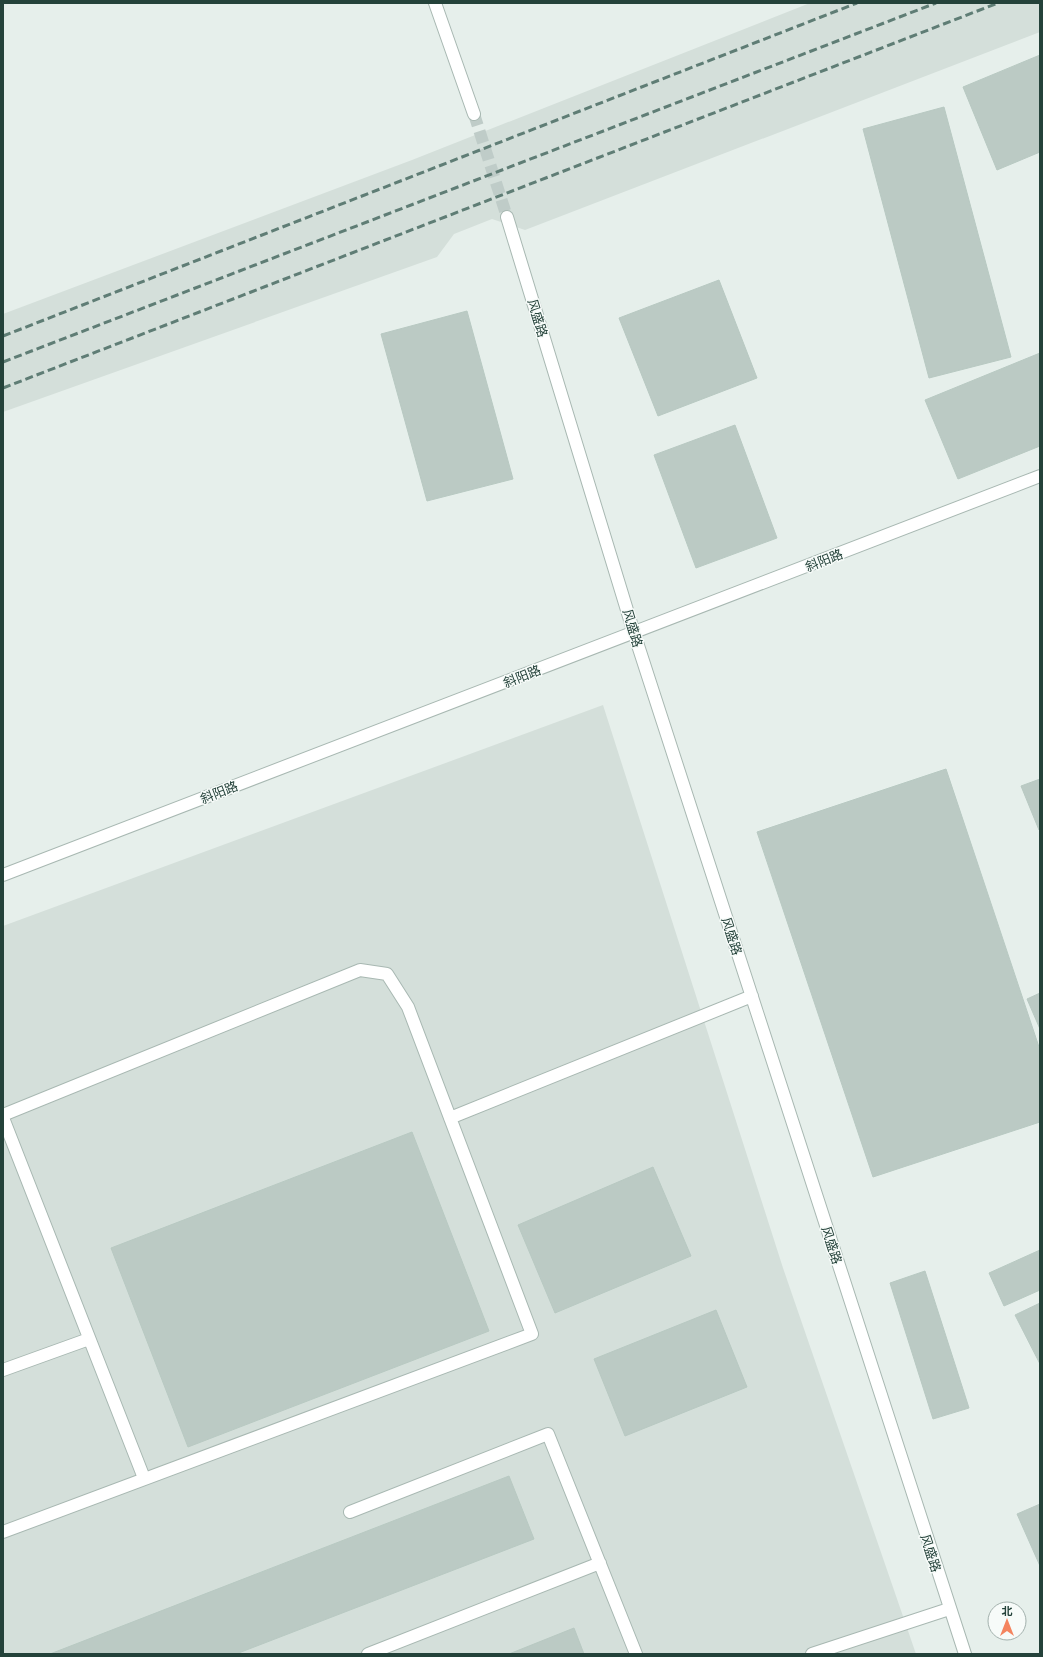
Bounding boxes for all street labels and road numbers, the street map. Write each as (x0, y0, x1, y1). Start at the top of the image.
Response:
street label: 风盛路 (523, 297, 551, 340)
street label: 斜阳路 (803, 546, 846, 576)
street label: 风盛路 (618, 607, 646, 650)
street label: 斜阳路 (501, 662, 544, 692)
street label: 斜阳路 (198, 778, 241, 808)
street label: 风盛路 (716, 915, 746, 958)
street label: 风盛路 (816, 1224, 846, 1267)
street label: 风盛路 (915, 1532, 945, 1575)

